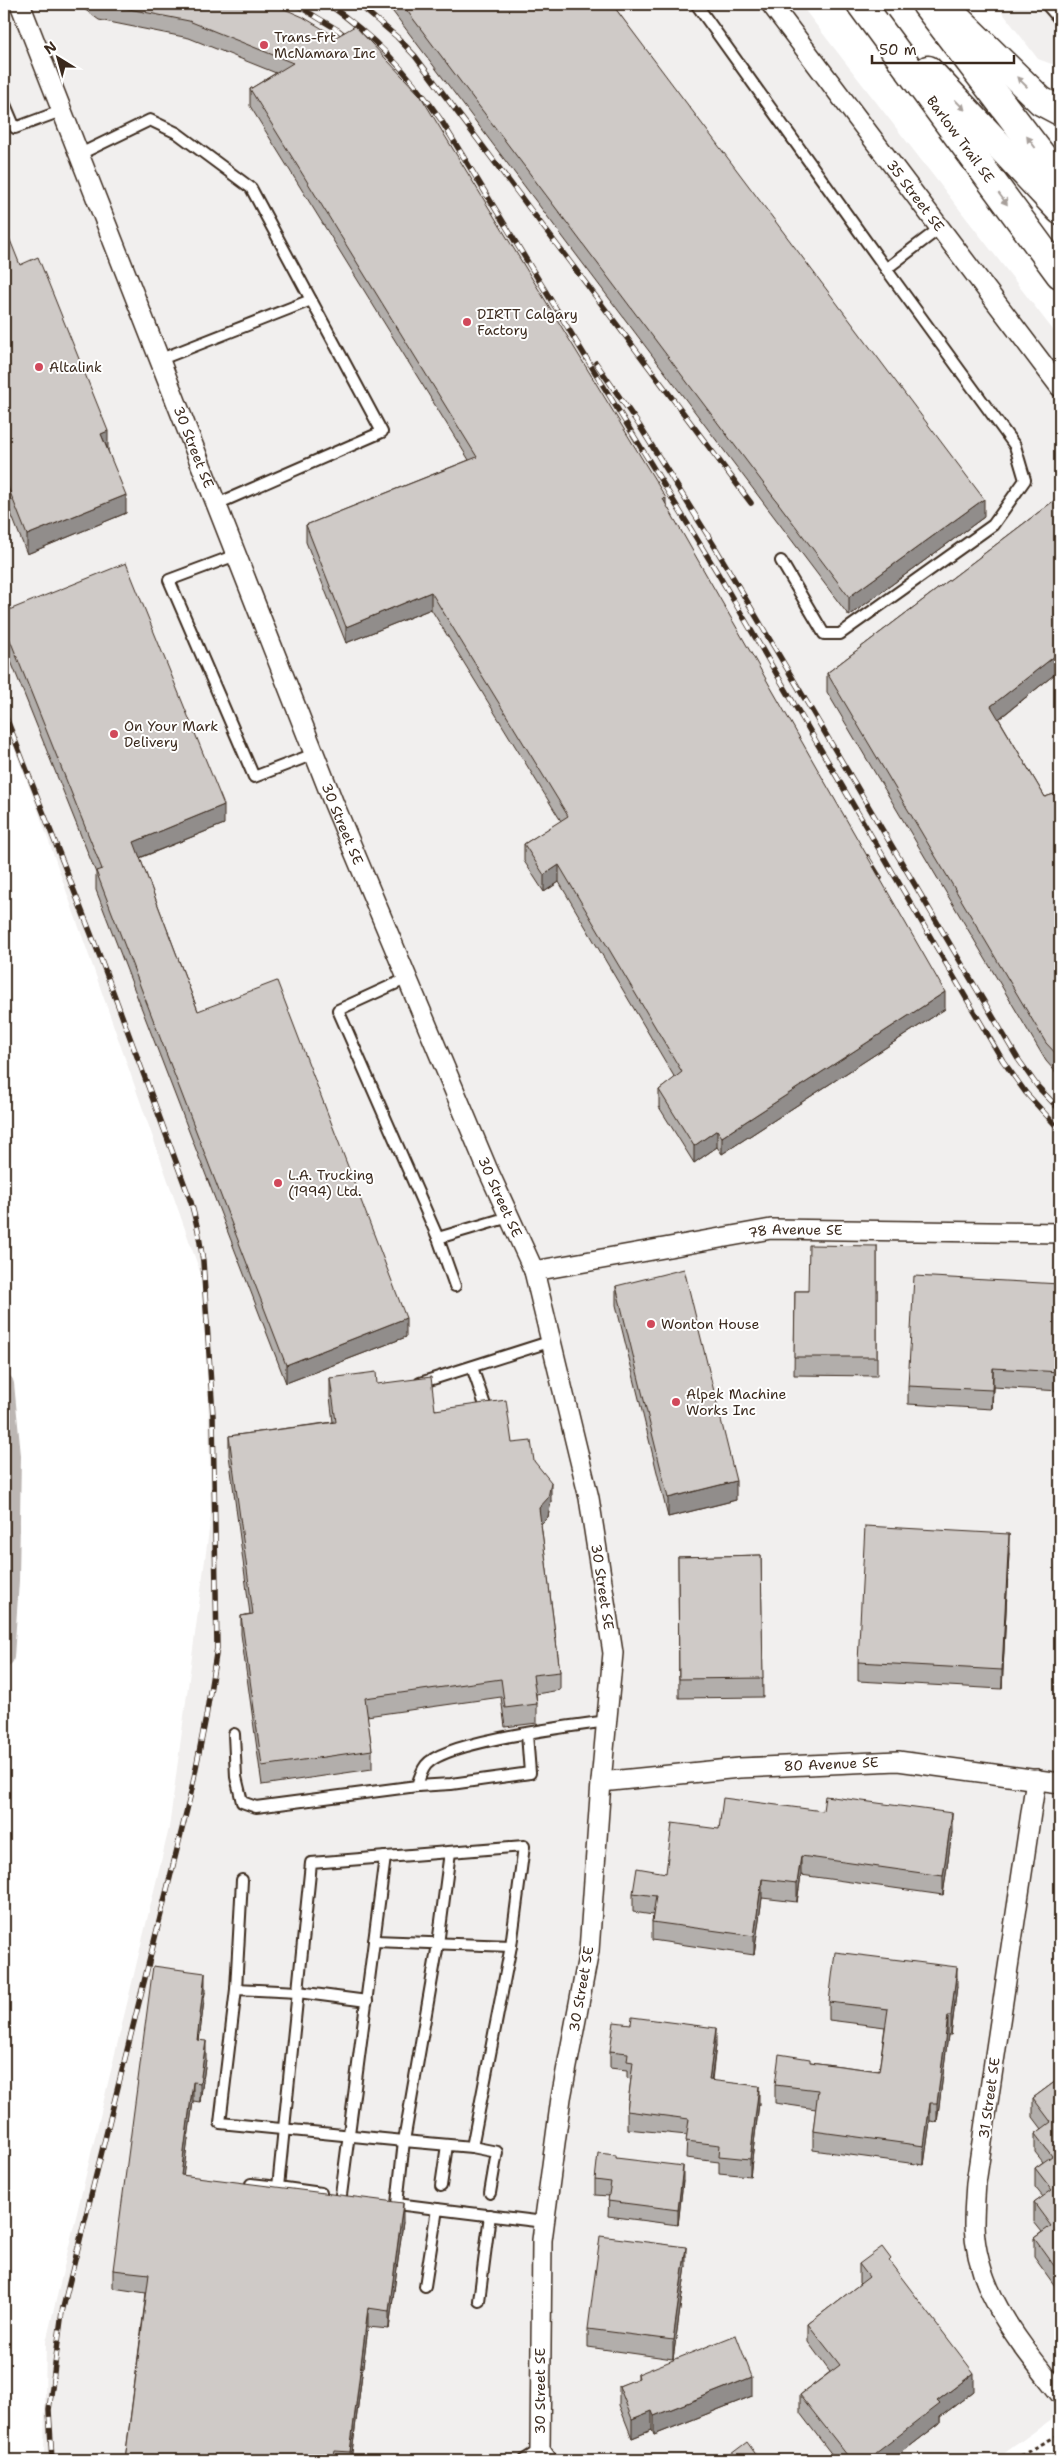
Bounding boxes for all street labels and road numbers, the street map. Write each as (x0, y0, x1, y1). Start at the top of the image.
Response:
street label: Barlow Trail SE (923, 92, 999, 186)
street label: 35 Street SE (883, 156, 949, 235)
street label: 30 Street SE (170, 403, 218, 491)
street label: 30 Street SE (318, 780, 368, 868)
street label: 30 Street SE (474, 1154, 526, 1240)
street label: 78 Avenue SE (747, 1220, 843, 1242)
street label: 30 Street SE (587, 1543, 618, 1631)
street label: 80 Avenue SE (783, 1753, 879, 1775)
street label: 30 Street SE (565, 1945, 597, 2033)
street label: 31 Street SE (974, 2056, 1004, 2140)
street label: 30 Street SE (531, 2347, 549, 2434)

